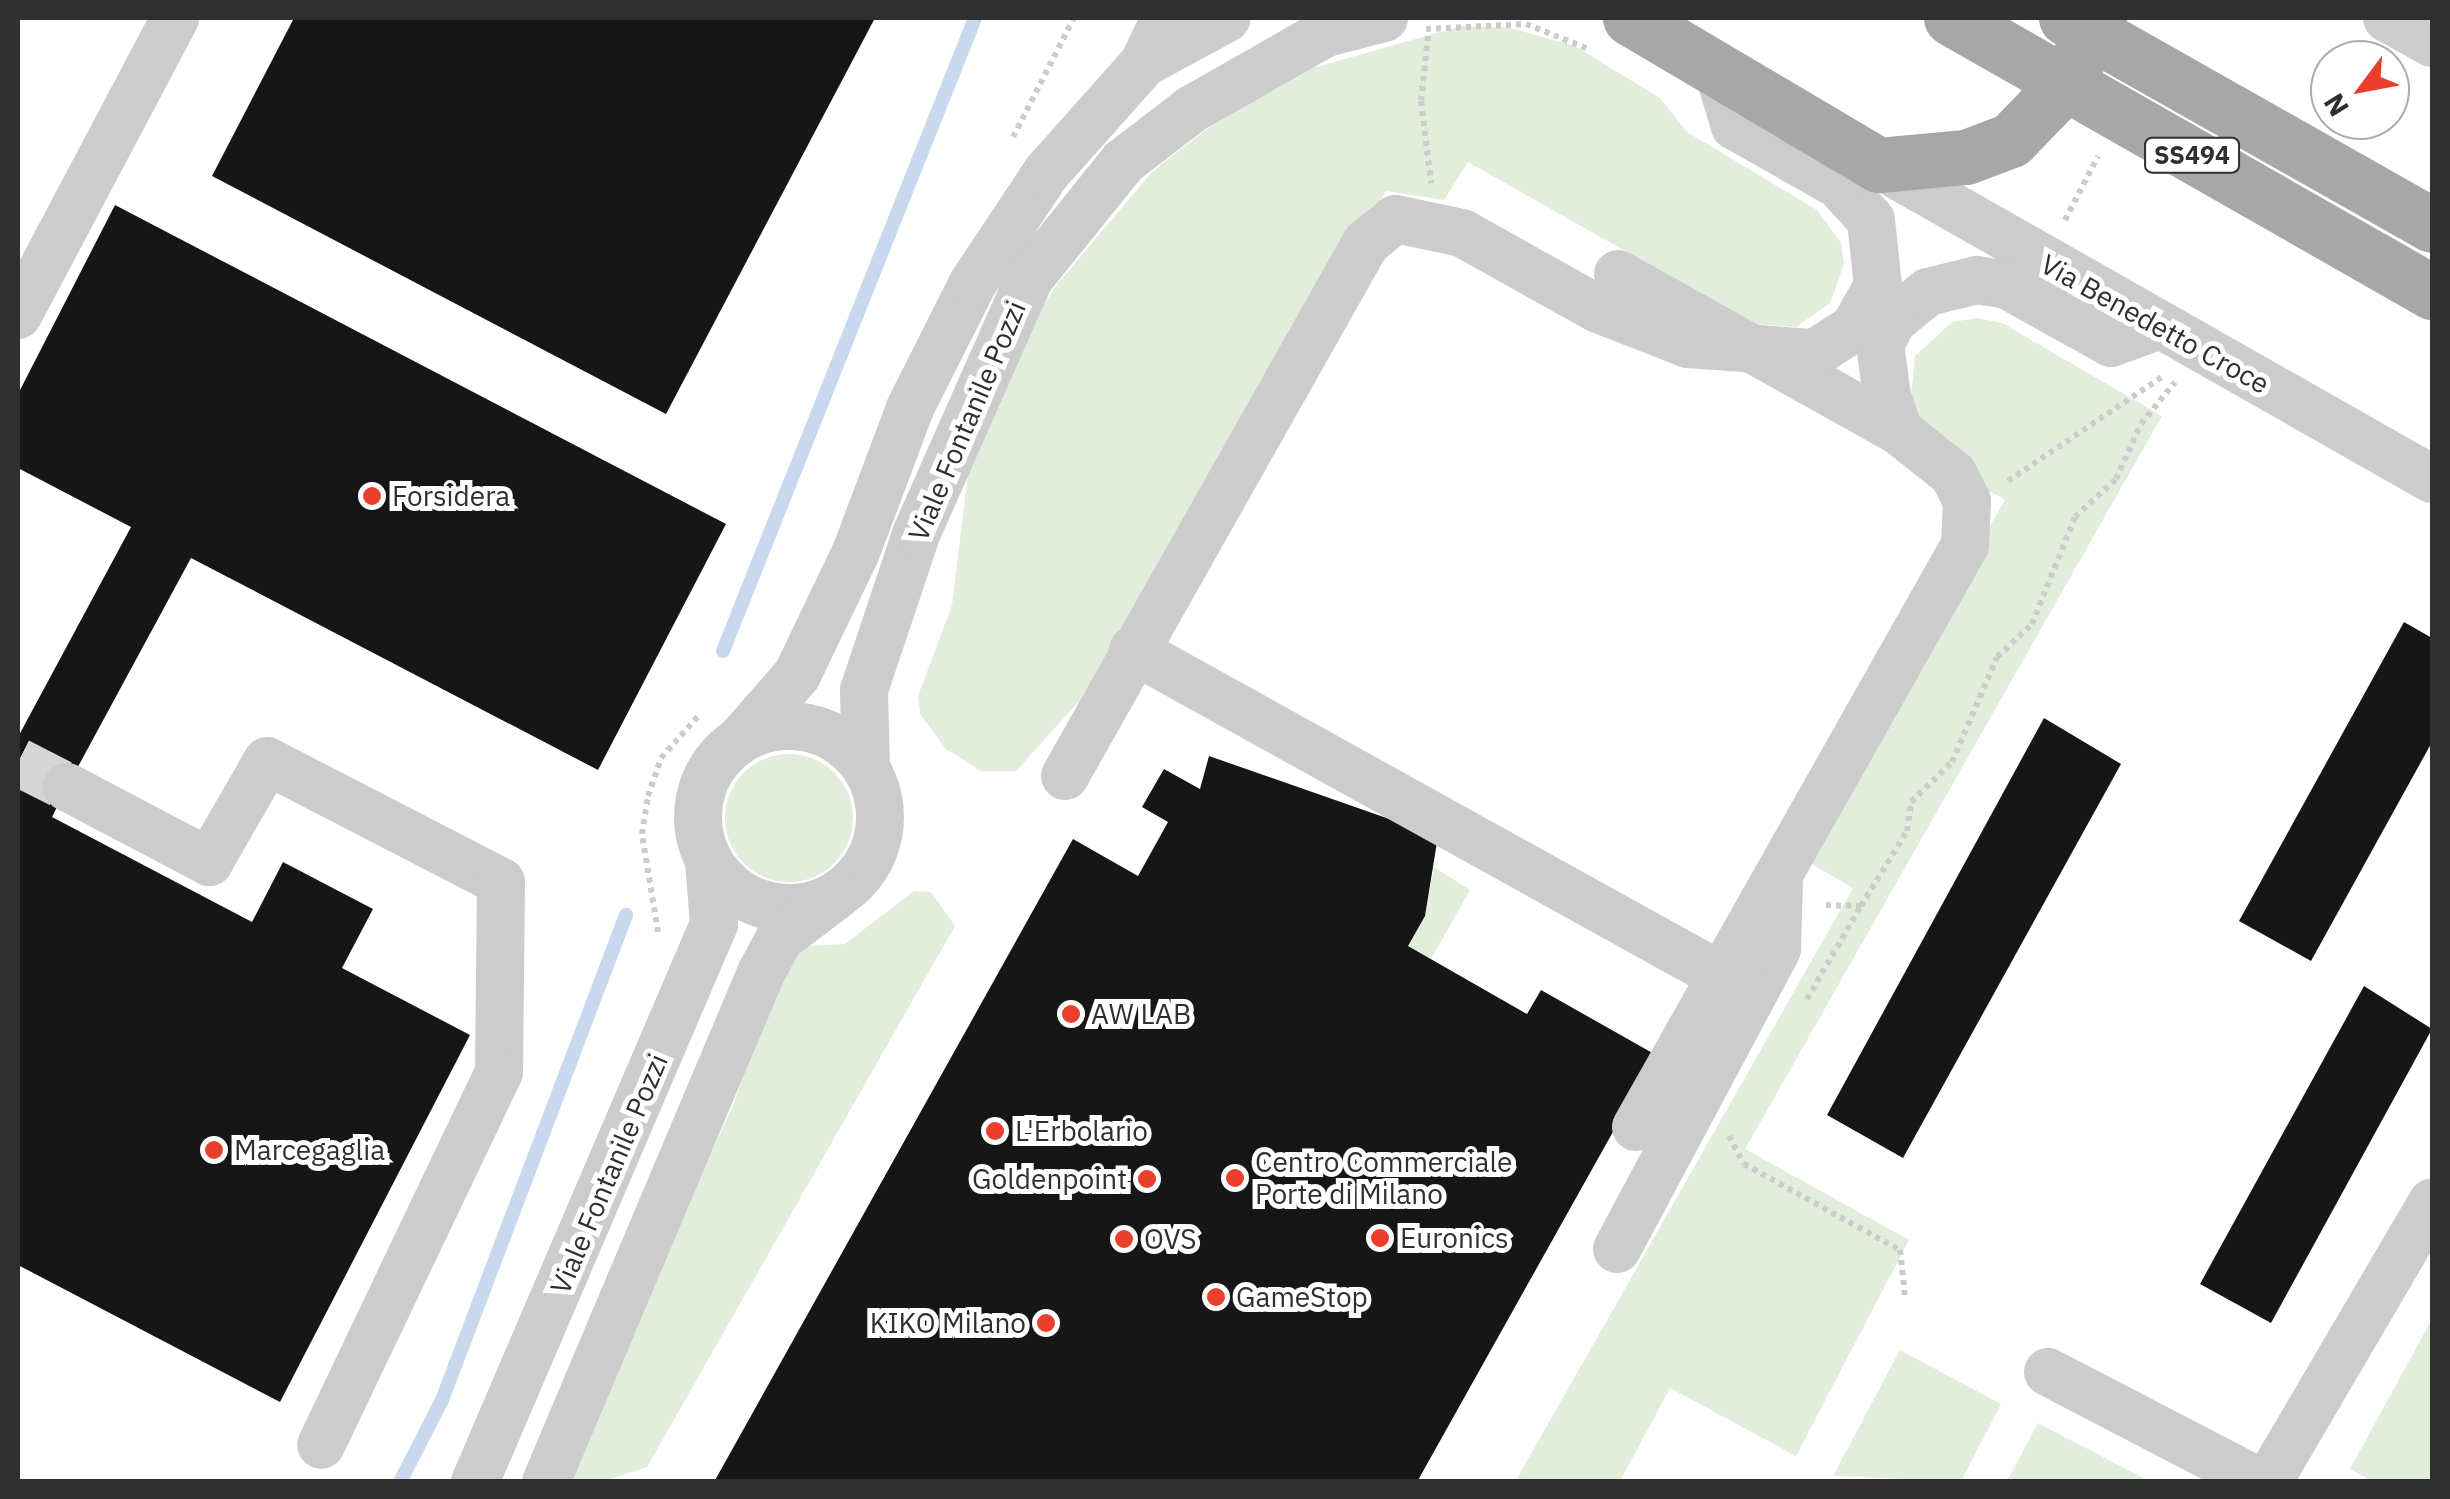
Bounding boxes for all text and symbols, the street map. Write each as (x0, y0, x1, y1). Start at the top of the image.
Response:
north arrow (2310, 40, 2410, 140)
text: N (2315, 87, 2357, 124)
road number: SS494 (2142, 135, 2242, 175)
street label: Via Benedetto Croce (2035, 247, 2275, 401)
street label: Viale Fontanile Pozzi (901, 296, 1033, 546)
place label: Forsidera (392, 479, 510, 513)
marker: Forsidera (361, 485, 383, 507)
place label: AW LAB (1091, 997, 1191, 1031)
marker: AW LAB (1060, 1003, 1082, 1025)
street label: Viale Fontanile Pozzi (543, 1049, 675, 1299)
place label: L'Erbolario (1015, 1114, 1148, 1148)
marker: L'Erbolario (984, 1120, 1006, 1142)
place label: Marcegaglia (234, 1133, 385, 1167)
marker: Marcegaglia (203, 1139, 225, 1161)
place label: Centro Commerciale Porte di Milano (1255, 1145, 1512, 1211)
place label: Goldenpoint (972, 1162, 1127, 1196)
marker: Centro Commerciale Porte di Milano (1224, 1167, 1246, 1189)
marker: Goldenpoint (1136, 1168, 1158, 1190)
place label: Euronics (1400, 1221, 1509, 1255)
place label: OVS (1144, 1222, 1197, 1256)
marker: Euronics (1369, 1227, 1391, 1249)
marker: OVS (1113, 1228, 1135, 1250)
place label: GameStop (1236, 1280, 1368, 1314)
marker: GameStop (1205, 1286, 1227, 1308)
place label: KIKO Milano (870, 1306, 1026, 1340)
marker: KIKO Milano (1035, 1312, 1057, 1334)

